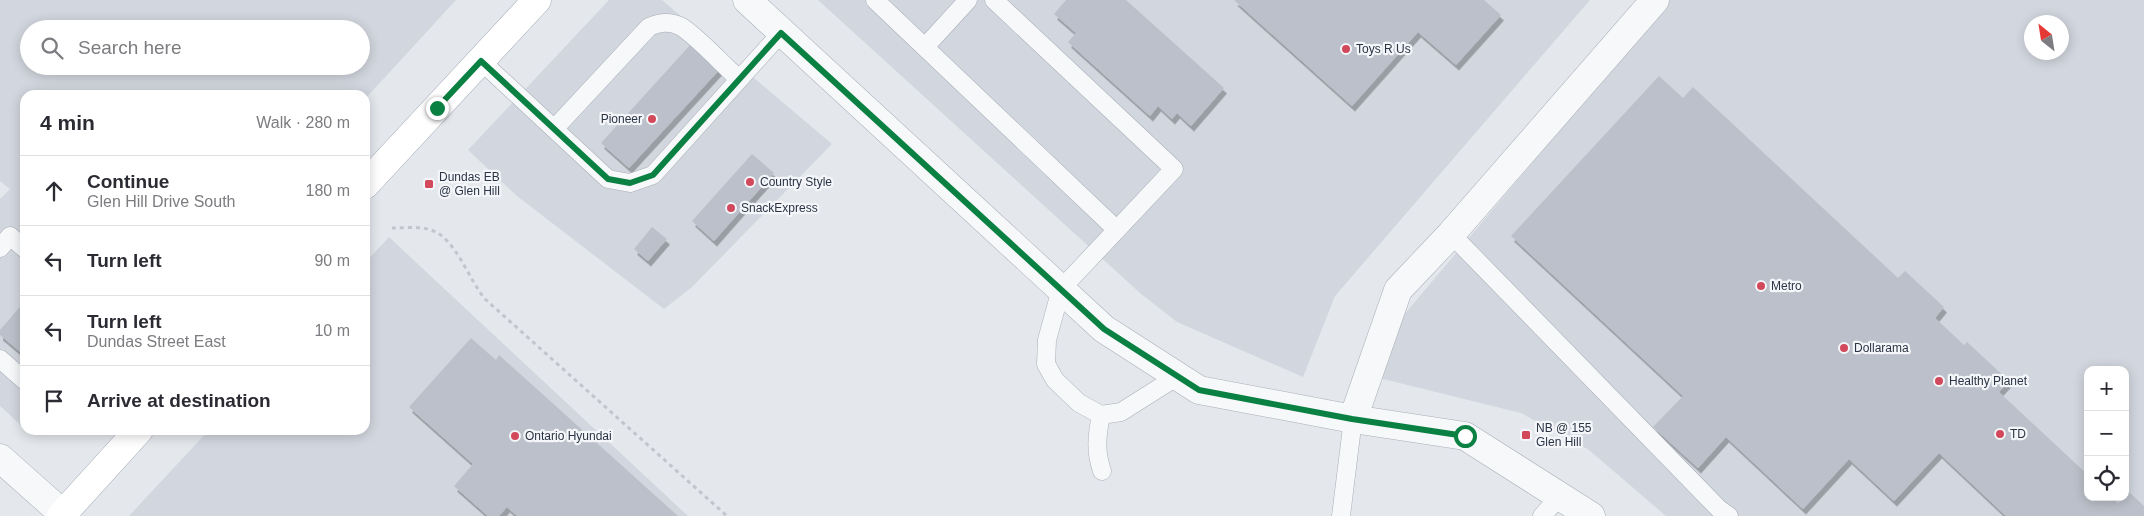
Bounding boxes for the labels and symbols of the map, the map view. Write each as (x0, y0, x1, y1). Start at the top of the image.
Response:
north arrow (2024, 15, 2069, 60)
place label: Toys R Us (1356, 42, 1411, 56)
marker: Toys R Us (1340, 43, 1352, 55)
route end (426, 97, 449, 120)
place label: Pioneer (601, 112, 642, 126)
marker: Pioneer (646, 113, 658, 125)
place label: Dundas EB @ Glen Hill (439, 170, 500, 198)
place label: Country Style (760, 175, 832, 189)
marker: Country Style (744, 176, 756, 188)
marker: Dundas EB @ Glen Hill (423, 178, 435, 190)
place label: SnackExpress (741, 201, 818, 215)
marker: SnackExpress (725, 202, 737, 214)
place label: Metro (1771, 279, 1802, 293)
marker: Metro (1755, 280, 1767, 292)
place label: Dollarama (1854, 341, 1909, 355)
marker: Dollarama (1838, 342, 1850, 354)
place label: Healthy Planet (1949, 374, 2028, 388)
marker: Healthy Planet (1933, 375, 1945, 387)
place label: NB @ 155 Glen Hill (1536, 421, 1592, 449)
route start (1454, 425, 1477, 448)
place label: TD (2010, 427, 2026, 441)
marker: TD (1994, 428, 2006, 440)
place label: Ontario Hyundai (525, 429, 612, 443)
marker: NB @ 155 Glen Hill (1520, 429, 1532, 441)
marker: Ontario Hyundai (509, 430, 521, 442)

